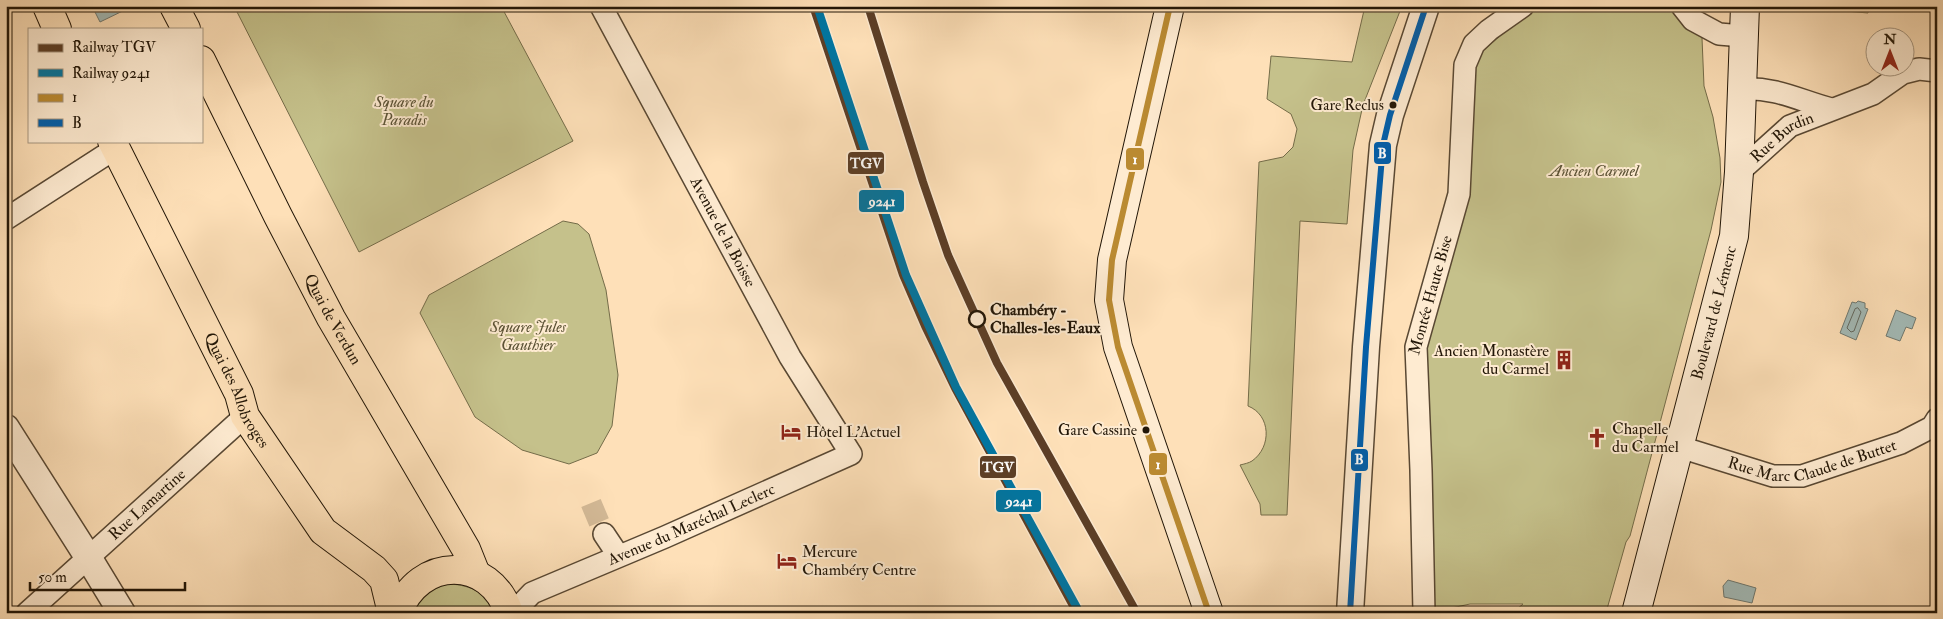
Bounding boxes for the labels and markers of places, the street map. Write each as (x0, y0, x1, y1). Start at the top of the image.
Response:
place label: Gare Reclus (1311, 96, 1384, 115)
marker: Gare Reclus (1388, 100, 1398, 110)
place label: Chambéry - Challes-les-Eaux (990, 300, 1101, 338)
marker: Chambéry - Challes-les-Eaux (968, 310, 986, 328)
place label: Ancien Monastère du Carmel (1433, 341, 1549, 379)
building icon: Ancien Monastère du Carmel (1553, 349, 1575, 371)
place label: Chapelle du Carmel (1612, 419, 1679, 457)
hotel icon: Hôtel L'Actuel (780, 421, 802, 443)
place label: Gare Cassine (1058, 421, 1137, 440)
place label: Hôtel L'Actuel (806, 422, 901, 442)
marker: Gare Cassine (1141, 425, 1151, 435)
church icon: Chapelle du Carmel (1586, 427, 1608, 449)
place label: Mercure Chambéry Centre (802, 542, 917, 580)
hotel icon: Mercure Chambéry Centre (776, 550, 798, 572)

